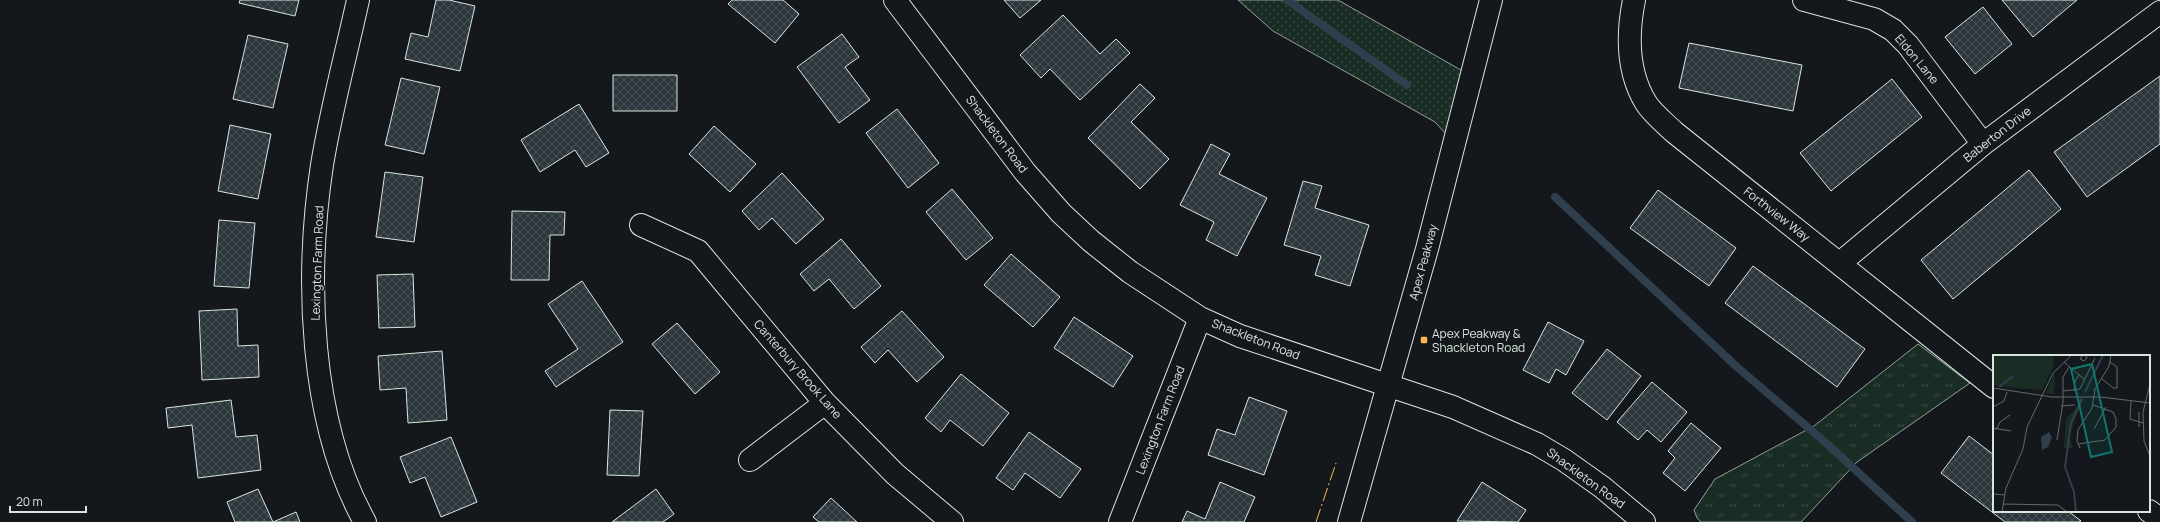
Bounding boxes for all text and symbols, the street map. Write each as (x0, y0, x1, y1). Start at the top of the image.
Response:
street label: Eldon Lane (1891, 30, 1943, 88)
street label: Shackleton Road (962, 92, 1032, 176)
street label: Baberton Drive (1960, 102, 2034, 166)
street label: Forthview Way (1740, 183, 1814, 246)
street label: Lexington Farm Road (306, 205, 328, 321)
street label: Apex Peakway (1405, 221, 1442, 302)
street label: Shackleton Road (1209, 314, 1303, 364)
street label: Canterbury Brook Lane (750, 316, 846, 422)
place label: Apex Peakway & Shackleton Road (1432, 325, 1525, 356)
marker: Apex Peakway & Shackleton Road (1419, 335, 1429, 345)
inset map (1993, 355, 2150, 512)
street label: Lexington Farm Road (1131, 363, 1189, 477)
street label: Shackleton Road (1543, 444, 1629, 512)
scale bar (10, 488, 86, 514)
text: 20 m (16, 493, 43, 510)

